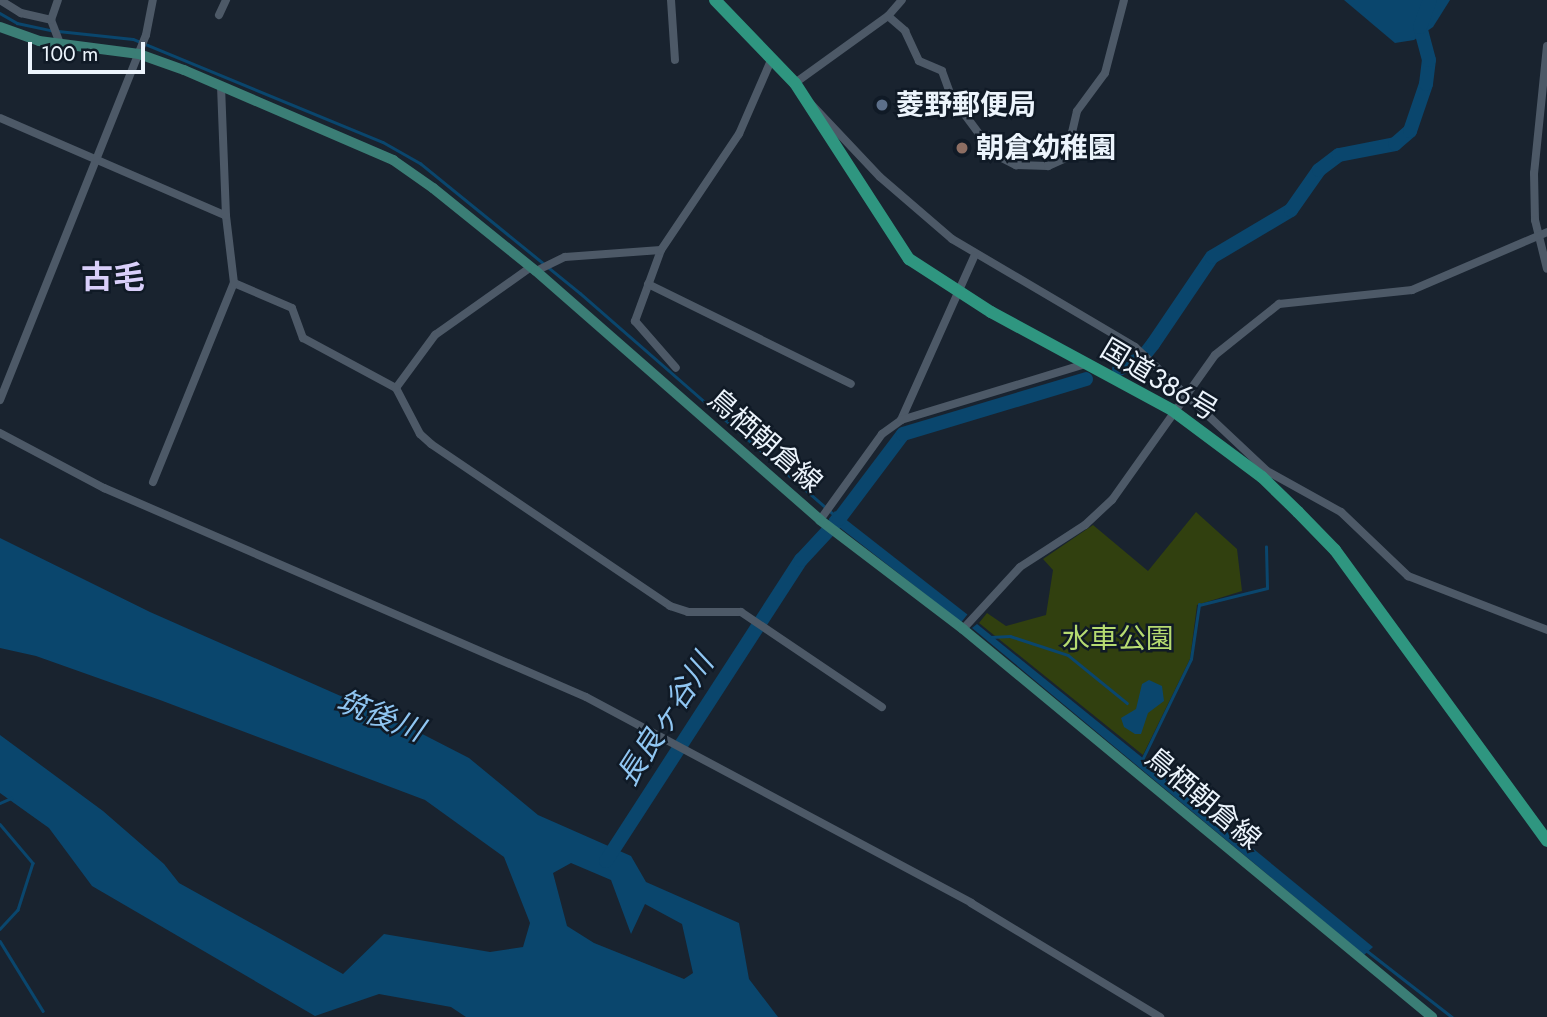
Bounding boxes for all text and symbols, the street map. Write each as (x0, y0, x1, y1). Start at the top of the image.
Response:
scale bar (32, 28, 149, 72)
text: 100 m (41, 39, 98, 69)
place label: 菱野郵便局 (896, 88, 1036, 122)
marker: 菱野郵便局 (874, 97, 890, 113)
place label: 朝倉幼稚園 (976, 131, 1116, 165)
marker: 朝倉幼稚園 (954, 140, 970, 156)
district label: 古毛 (81, 258, 145, 296)
street label: 国道386号 (1094, 332, 1224, 428)
street label: 鳥栖朝倉線 (701, 382, 829, 500)
park label: 水車公園 (1062, 622, 1174, 656)
water label: 長良ヶ谷川 (609, 647, 721, 793)
water label: 筑後川 (332, 683, 428, 749)
street label: 鳥栖朝倉線 (1139, 741, 1267, 857)

